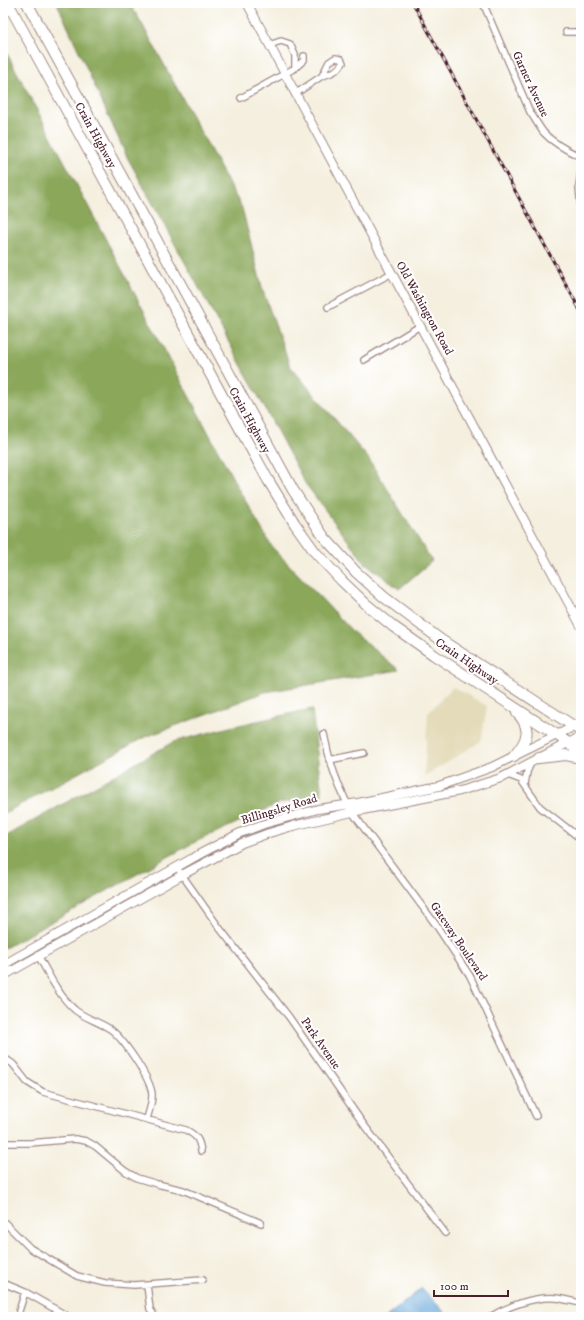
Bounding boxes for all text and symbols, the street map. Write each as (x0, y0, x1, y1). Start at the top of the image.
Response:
street label: Garner Avenue (509, 49, 552, 119)
street label: Crain Highway (71, 100, 120, 171)
street label: Old Washington Road (393, 259, 457, 358)
street label: Crain Highway (225, 385, 274, 456)
street label: Crain Highway (432, 635, 501, 688)
street label: Billingsley Road (239, 791, 319, 828)
street label: Gateway Boulevard (427, 899, 490, 984)
street label: Park Avenue (297, 1015, 344, 1072)
scale bar (434, 1272, 508, 1298)
text: 100 m (440, 1279, 469, 1294)

